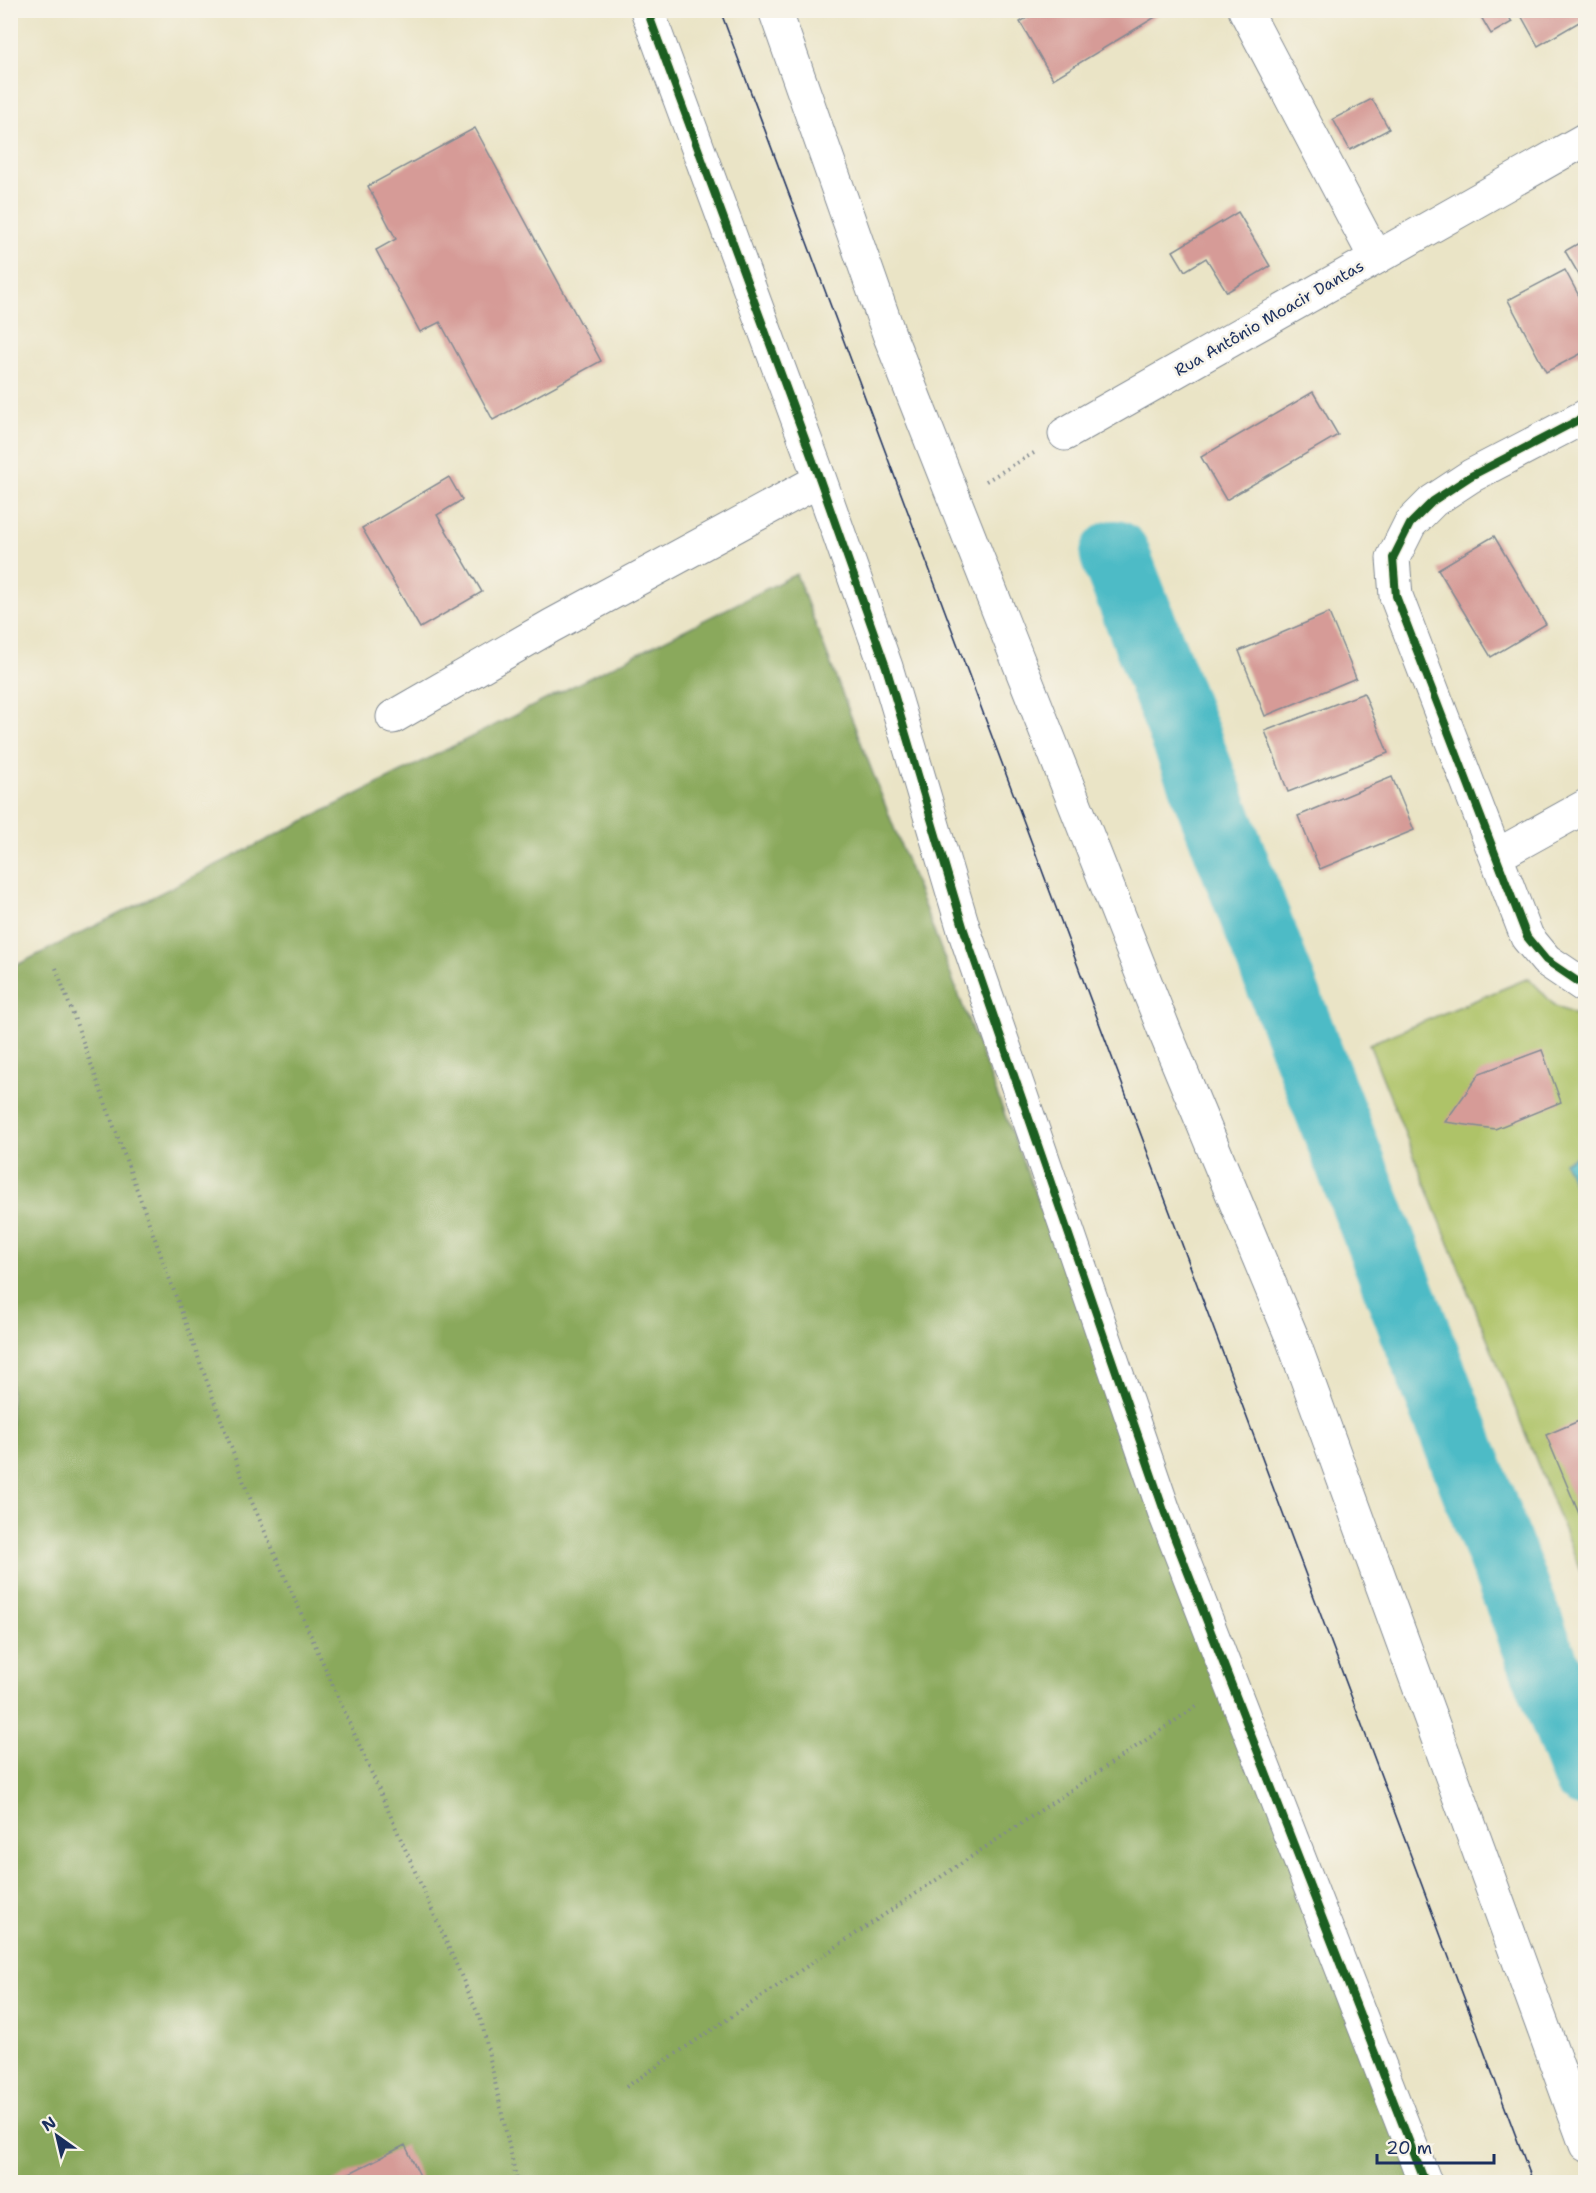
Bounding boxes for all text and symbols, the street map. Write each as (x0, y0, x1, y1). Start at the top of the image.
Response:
street label: Rua Antônio Moacir Dantas (1170, 255, 1368, 381)
north arrow (27, 2106, 87, 2166)
text: N (38, 2112, 60, 2136)
scale bar (1377, 2127, 1494, 2165)
text: 20 m (1386, 2136, 1432, 2160)

